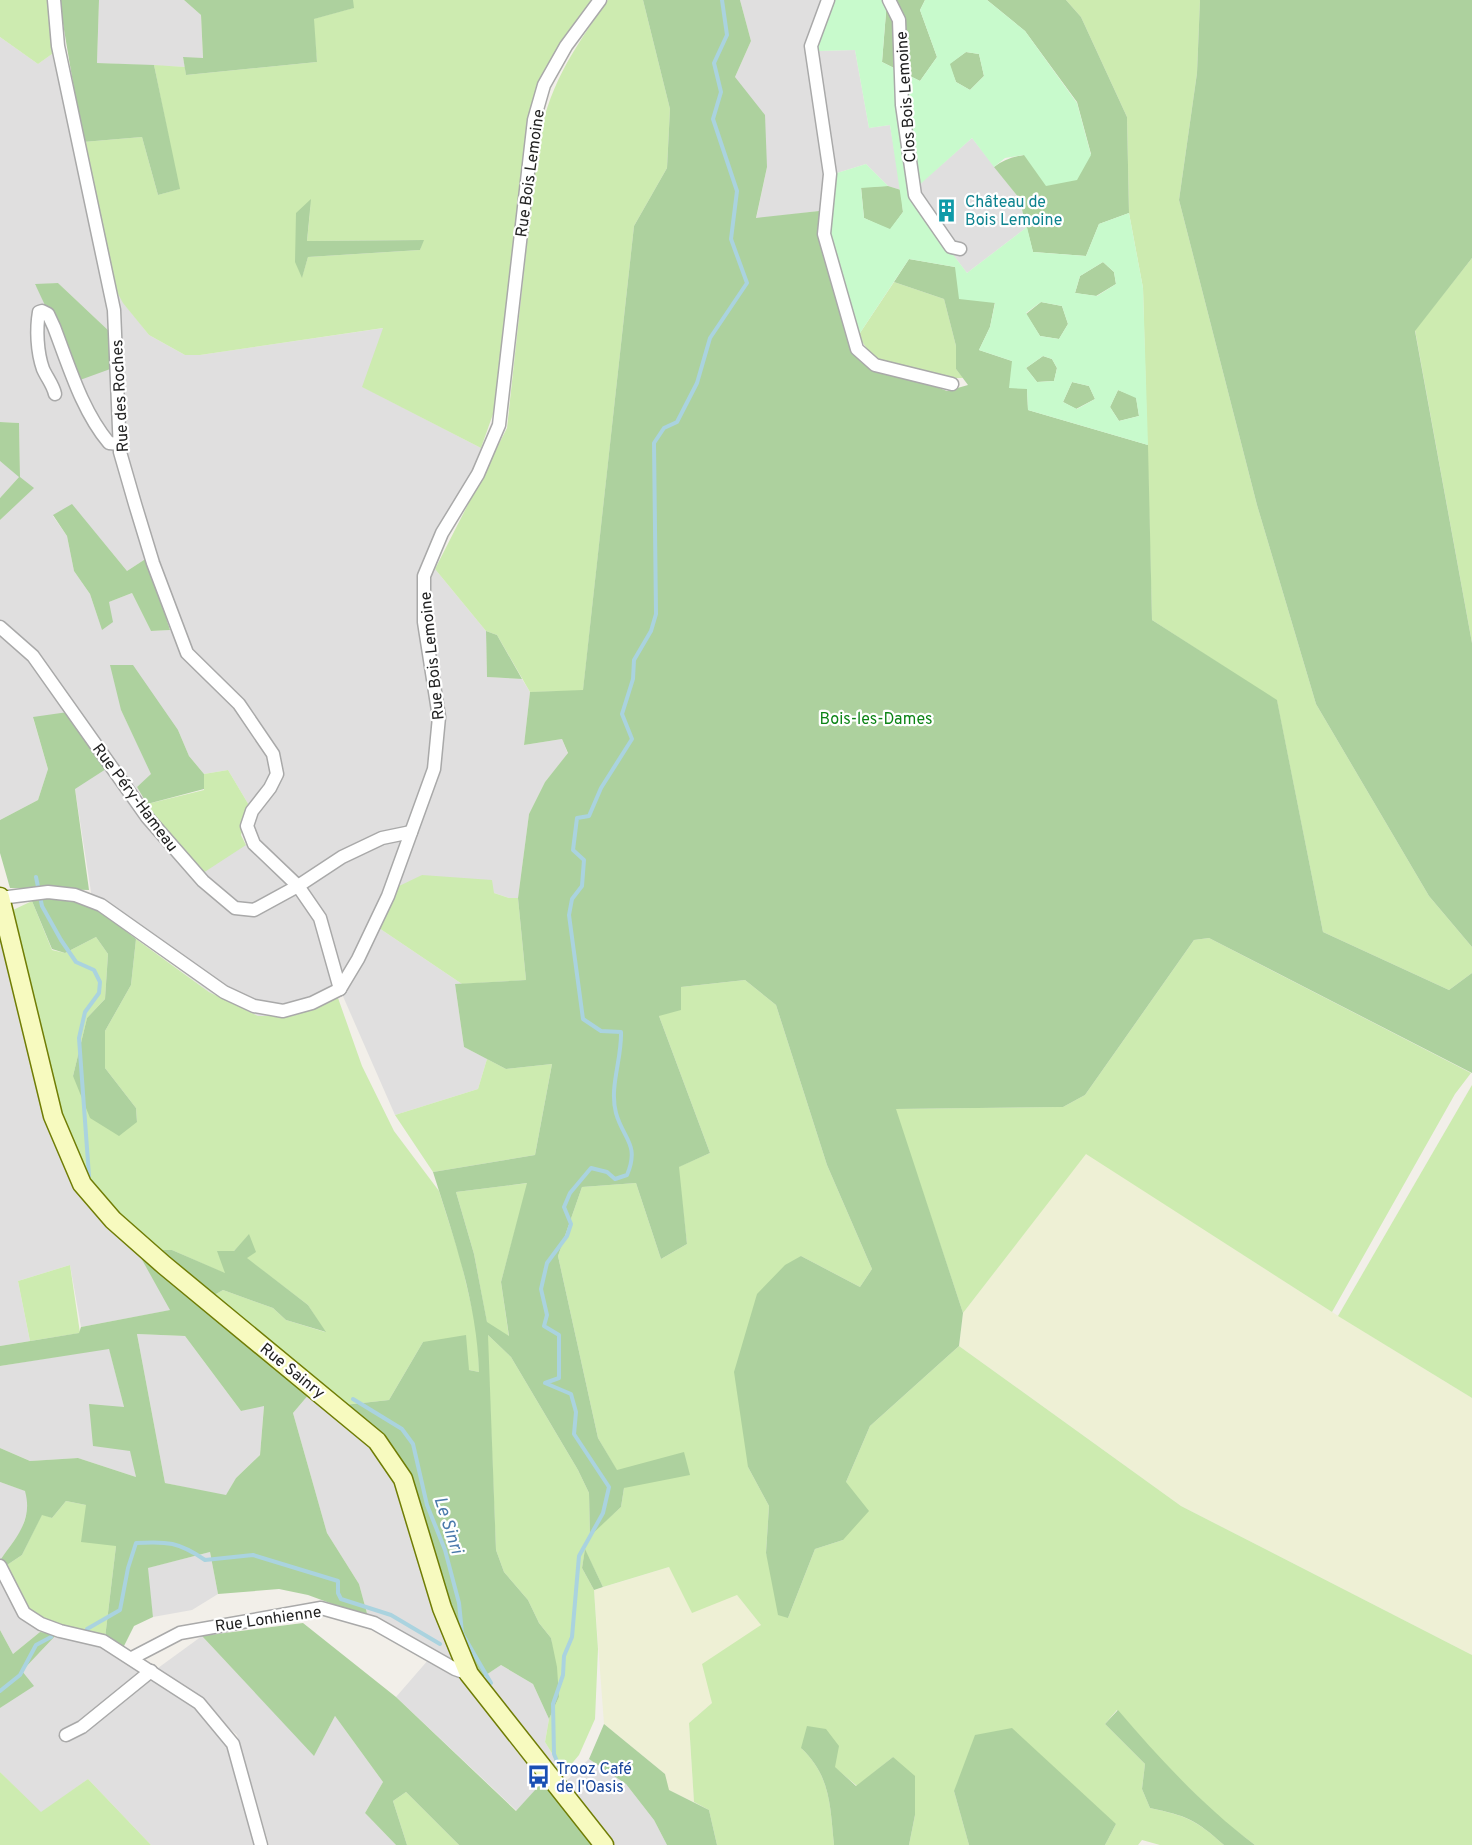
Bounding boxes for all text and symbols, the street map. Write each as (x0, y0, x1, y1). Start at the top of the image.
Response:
street label: Clos Bois Lemoine (892, 30, 922, 163)
street label: Rue Bois Lemoine (512, 108, 550, 239)
place label: Château de Bois Lemoine (965, 193, 1062, 231)
building icon: Château de Bois Lemoine (934, 197, 960, 223)
street label: Rue des Roches (108, 339, 134, 453)
street label: Rue Bois Lemoine (416, 591, 450, 721)
park label: Bois-les-Dames (820, 710, 932, 730)
street label: Rue Péry-Hameau (87, 740, 182, 856)
street label: Rue Sainry (255, 1339, 328, 1404)
water label: Le Sinri (428, 1494, 468, 1558)
street label: Rue Lonhienne (214, 1603, 323, 1637)
place label: Trooz Café de l'Oasis (556, 1760, 632, 1798)
bus stop icon: Trooz Café de l'Oasis (525, 1764, 551, 1790)

